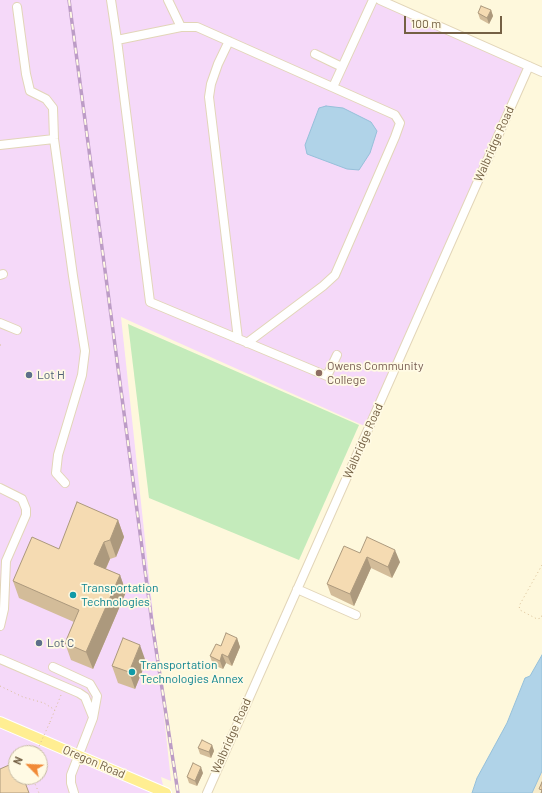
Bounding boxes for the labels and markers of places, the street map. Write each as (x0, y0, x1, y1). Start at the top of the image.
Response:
place label: Owens Community College (327, 359, 423, 387)
place label: Lot H (37, 368, 65, 382)
marker: Owens Community College (314, 368, 324, 378)
marker: Lot H (24, 370, 34, 380)
place label: Transportation Technologies (81, 581, 158, 609)
marker: Transportation Technologies (68, 590, 78, 600)
place label: Lot C (47, 636, 74, 650)
marker: Lot C (34, 638, 44, 648)
place label: Transportation Technologies Annex (140, 658, 243, 686)
marker: Transportation Technologies Annex (127, 667, 137, 677)

